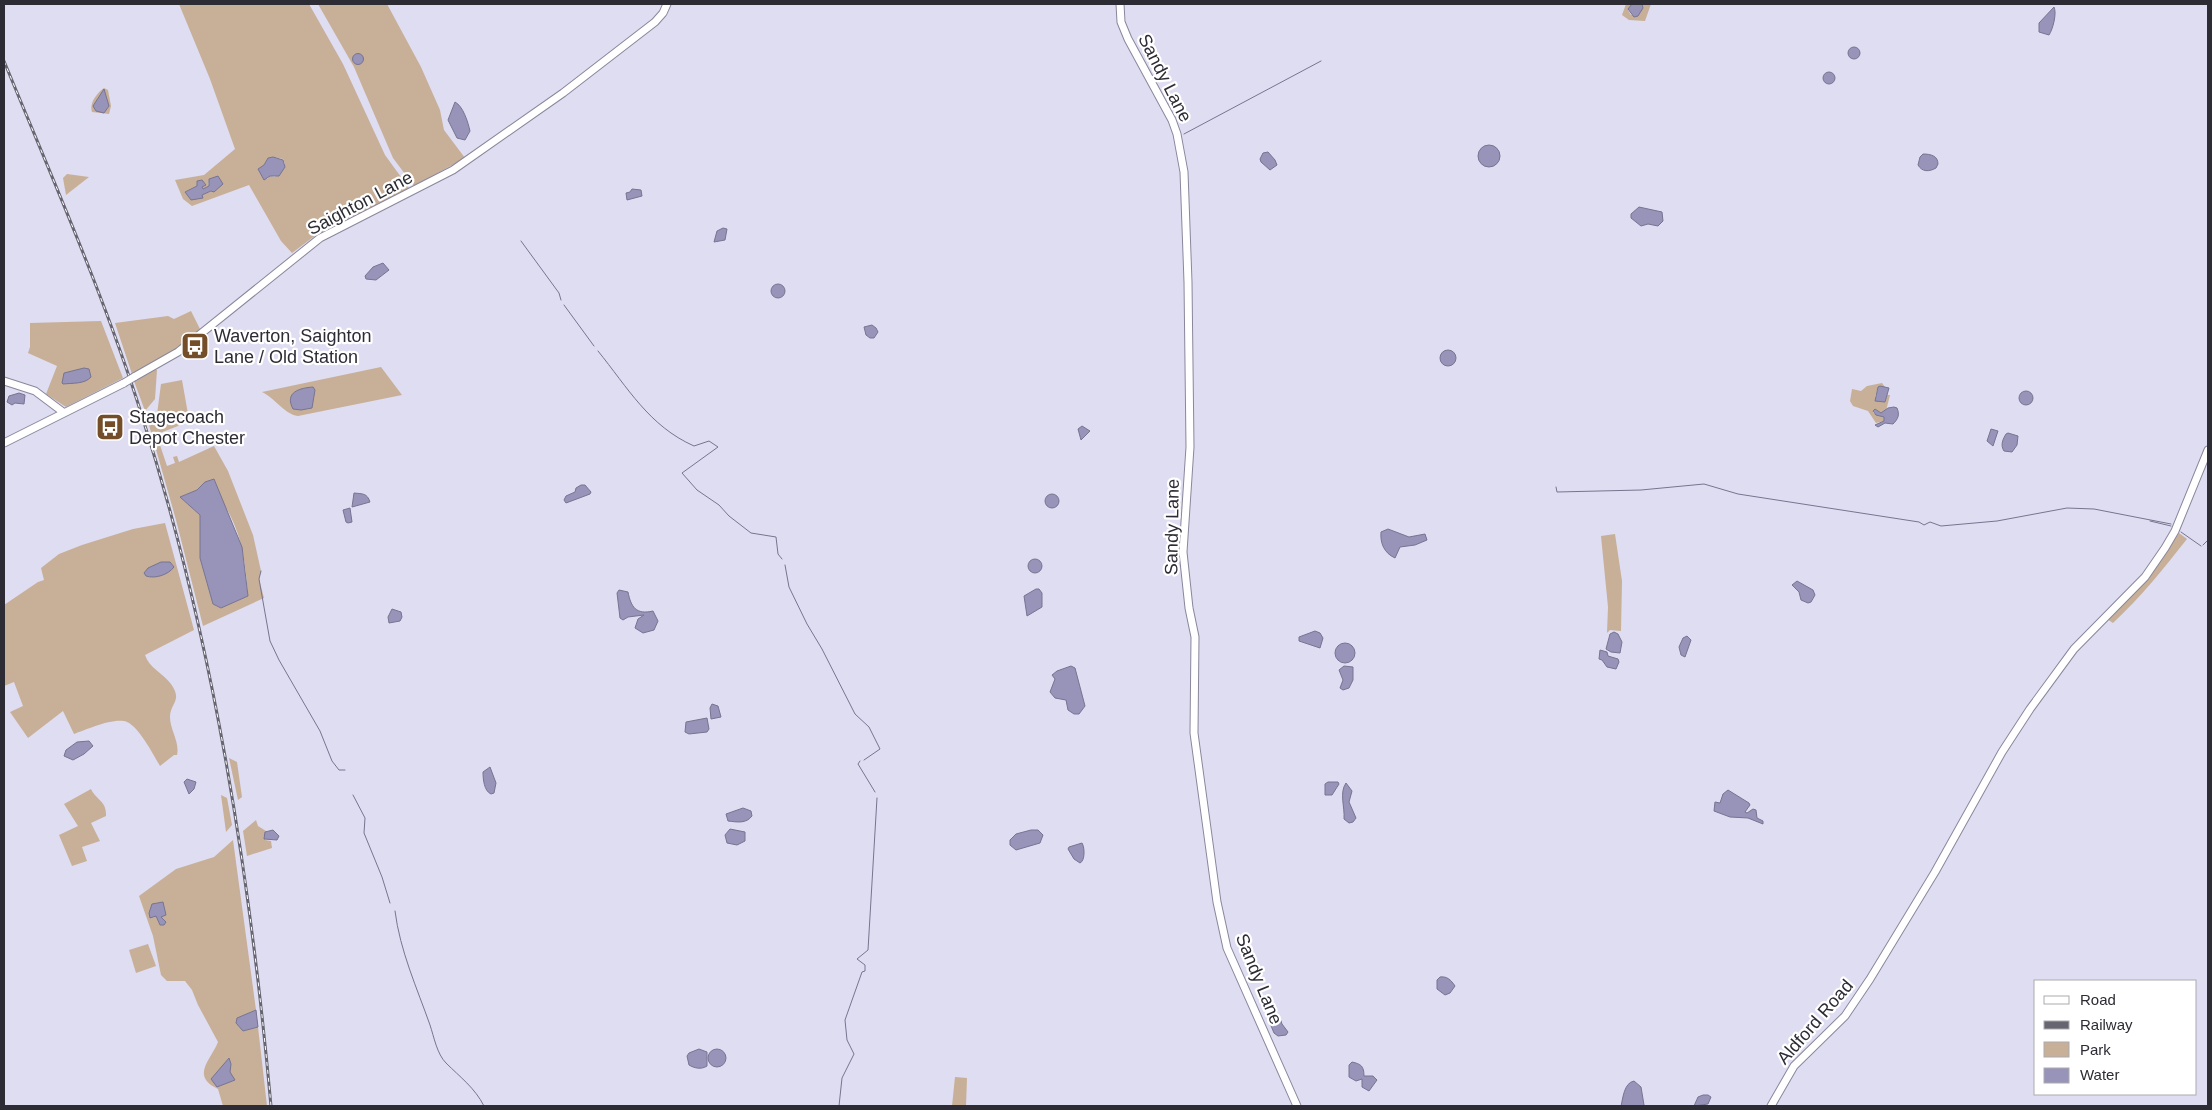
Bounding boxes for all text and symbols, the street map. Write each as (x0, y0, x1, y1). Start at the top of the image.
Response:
street label: Sandy Lane (1134, 31, 1196, 125)
street label: Saighton Lane (304, 167, 416, 239)
place label: Waverton, Saighton Lane / Old Station (214, 326, 371, 367)
bus stop icon: Waverton, Saighton Lane / Old Station (180, 331, 210, 361)
place label: Stagecoach Depot Chester (129, 407, 245, 448)
bus stop icon: Stagecoach Depot Chester (95, 412, 125, 442)
street label: Sandy Lane (1161, 479, 1183, 575)
street label: Sandy Lane (1232, 931, 1286, 1027)
street label: Aldford Road (1773, 976, 1857, 1068)
legend (2034, 980, 2197, 1095)
text: Road (2080, 991, 2116, 1008)
text: Railway (2080, 1016, 2133, 1033)
text: Park (2080, 1041, 2111, 1058)
text: Water (2080, 1066, 2119, 1083)

